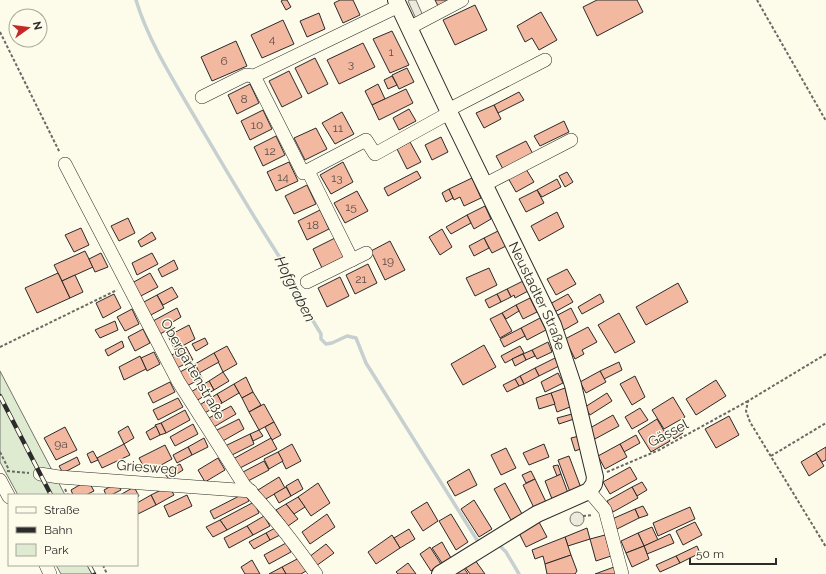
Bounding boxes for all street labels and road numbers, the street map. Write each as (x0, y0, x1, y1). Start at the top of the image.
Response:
street label: Neustadter Straße (506, 239, 569, 352)
street label: Obergartenstraße (158, 316, 228, 422)
street label: Gässel (645, 416, 691, 450)
street label: Griesweg (116, 457, 178, 477)

